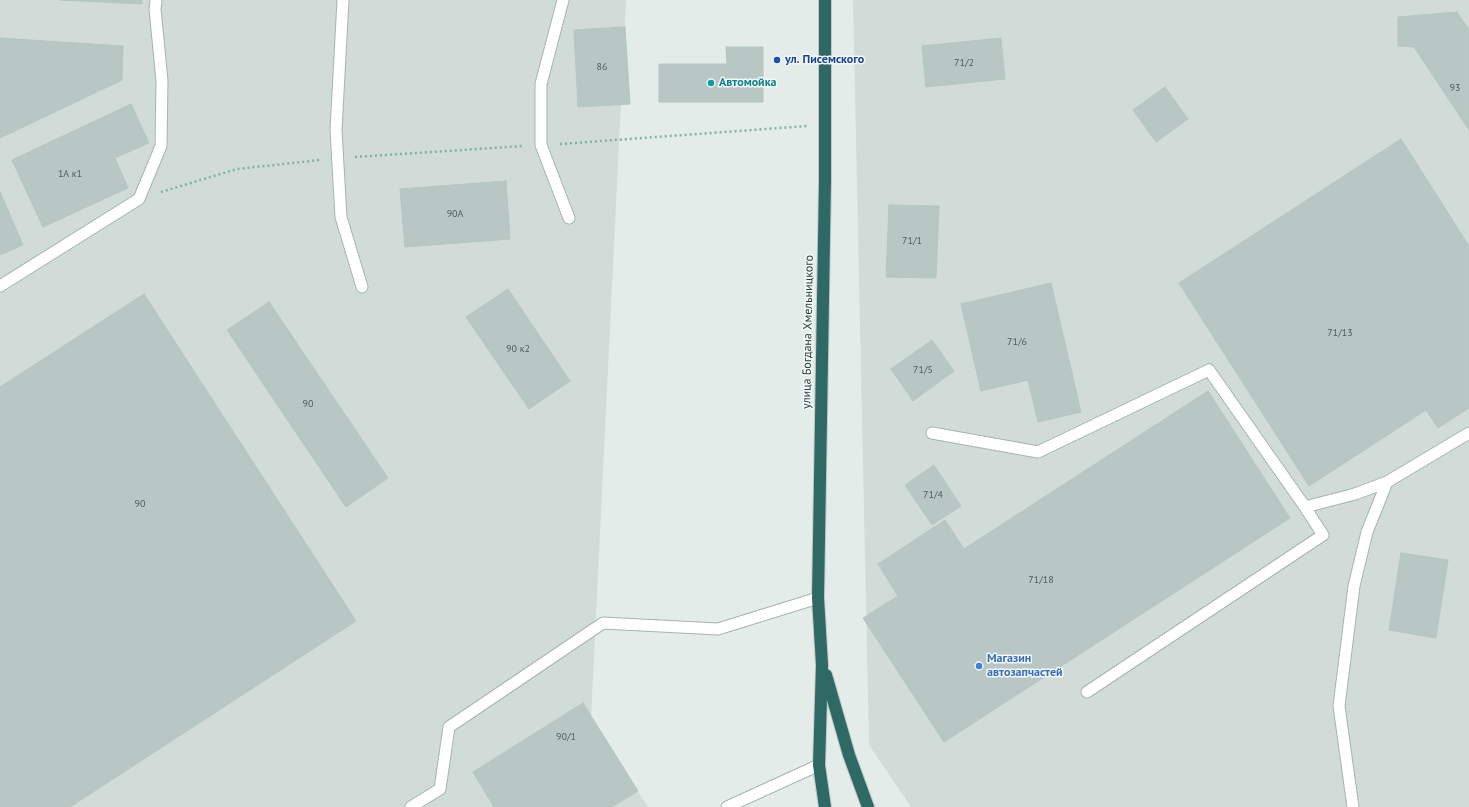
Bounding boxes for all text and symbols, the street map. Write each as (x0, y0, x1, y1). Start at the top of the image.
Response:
place label: ул. Писемского (785, 53, 864, 67)
marker: ул. Писемского (772, 55, 782, 65)
house number: 71/2 (954, 57, 974, 69)
house number: 86 (597, 61, 607, 73)
place label: Автомойка (719, 76, 776, 90)
marker: Автомойка (706, 78, 716, 88)
house number: 93 (1450, 82, 1460, 94)
house number: 1А к1 (58, 168, 82, 180)
house number: 90А (447, 208, 463, 220)
house number: 71/1 (902, 235, 922, 247)
street label: улица Богдана Хмельницкого (799, 255, 817, 409)
house number: 71/13 (1327, 327, 1353, 339)
house number: 71/6 (1007, 336, 1027, 348)
house number: 90 к2 (506, 343, 530, 355)
house number: 71/5 (913, 364, 933, 376)
house number: 90 (303, 398, 313, 410)
house number: 71/4 (923, 489, 943, 501)
house number: 90 (135, 498, 145, 510)
house number: 71/18 (1028, 574, 1054, 586)
place label: Магазин автозапчастей (987, 652, 1063, 680)
marker: Магазин автозапчастей (974, 661, 984, 671)
house number: 90/1 (556, 731, 576, 743)

